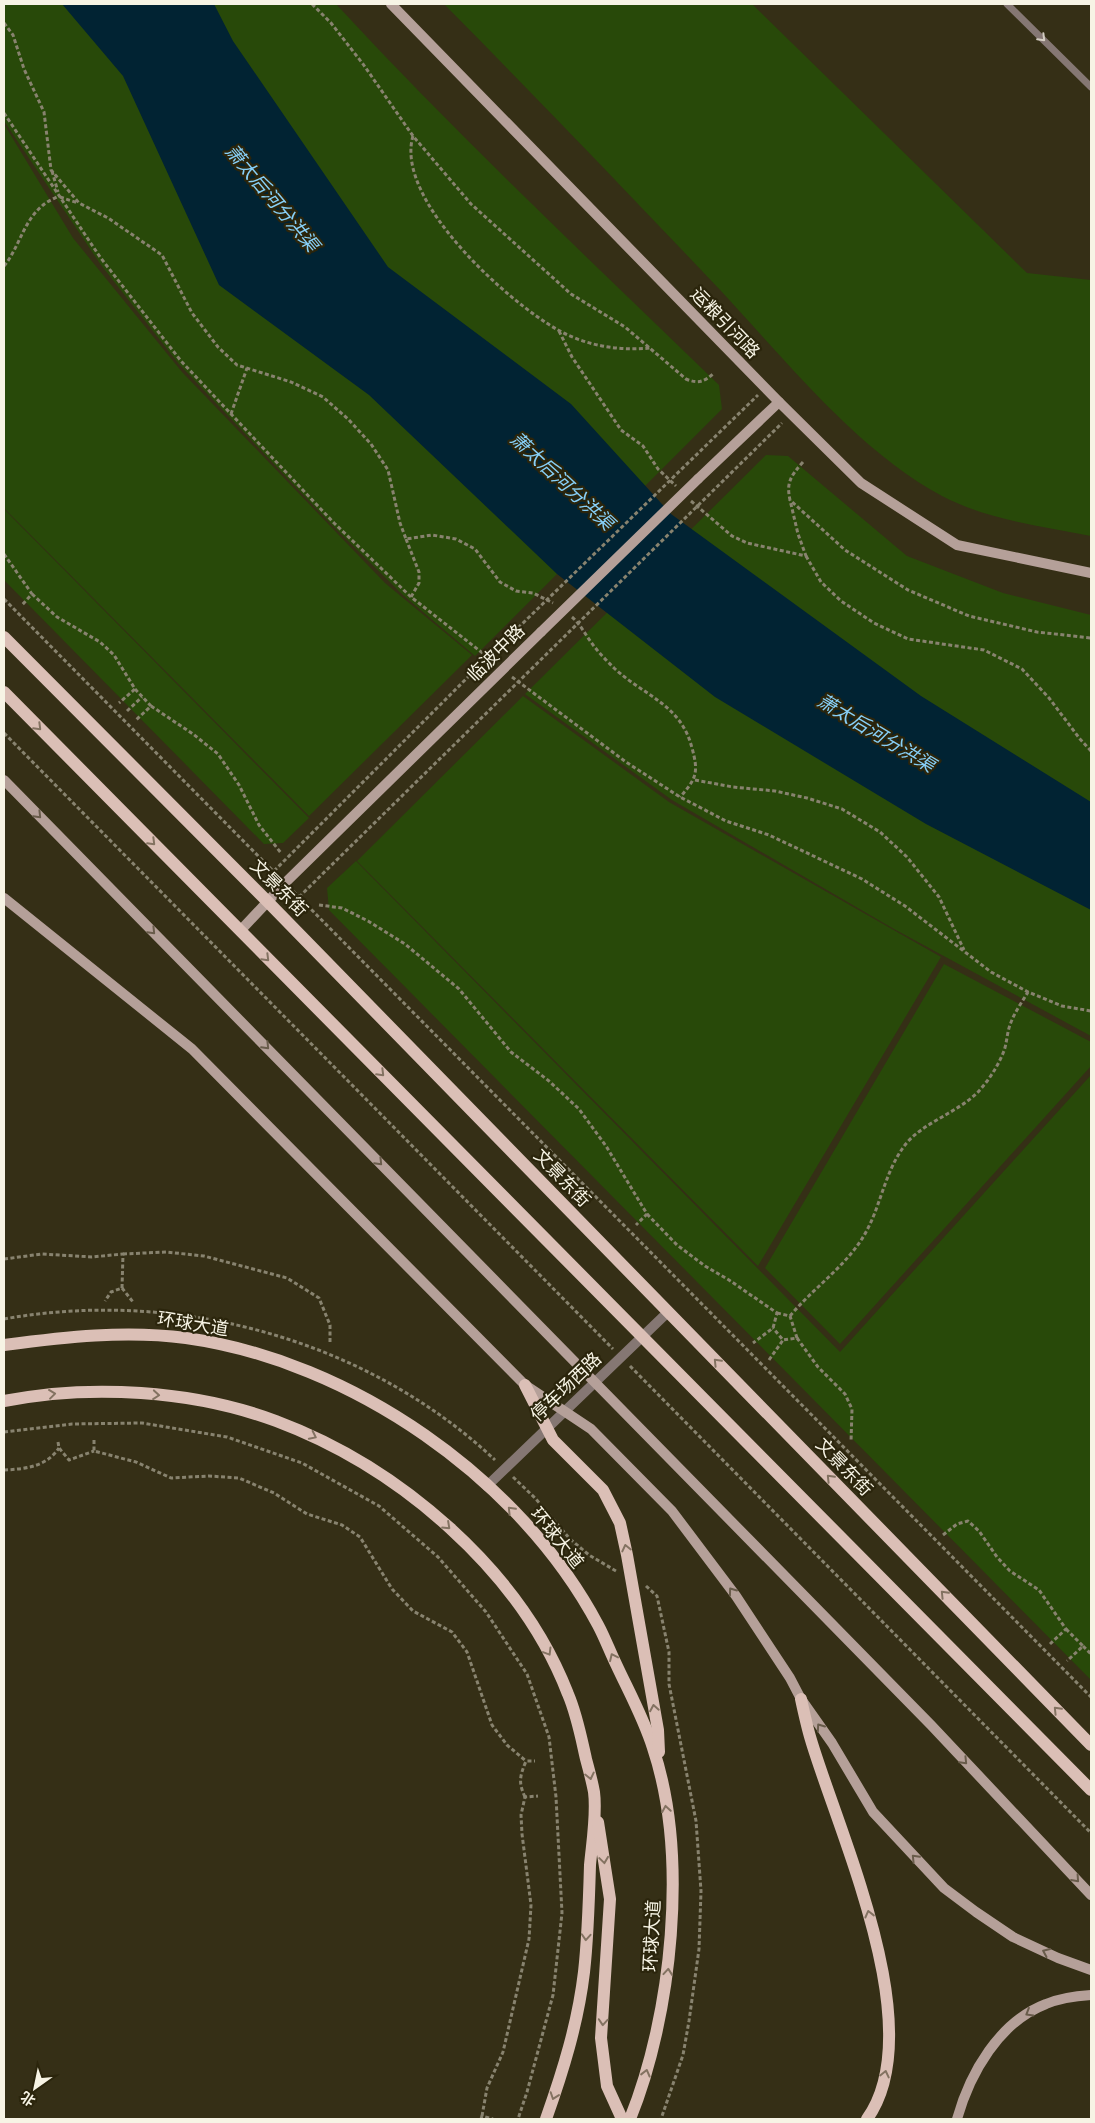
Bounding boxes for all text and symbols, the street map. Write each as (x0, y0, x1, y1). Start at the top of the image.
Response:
one-way arrow (1036, 32, 1045, 41)
water label: 萧太后河分洪渠 (221, 140, 325, 258)
street label: 运粮引河路 (687, 284, 763, 362)
water label: 萧太后河分洪渠 (506, 428, 620, 536)
street label: 临波中路 (463, 620, 529, 686)
water label: 萧太后河分洪渠 (814, 690, 941, 778)
one-way arrow (32, 721, 41, 730)
one-way arrow (32, 809, 41, 818)
one-way arrow (146, 837, 155, 846)
street label: 文景东街 (246, 855, 312, 921)
one-way arrow (146, 925, 155, 934)
one-way arrow (260, 952, 269, 961)
one-way arrow (260, 1041, 269, 1050)
one-way arrow (375, 1068, 384, 1077)
street label: 文景东街 (530, 1145, 594, 1211)
one-way arrow (374, 1157, 383, 1166)
street label: 环球大道 (156, 1308, 230, 1340)
street label: 停车场西路 (527, 1349, 605, 1425)
one-way arrow (714, 1358, 723, 1367)
one-way arrow (48, 1389, 56, 1400)
one-way arrow (152, 1389, 160, 1400)
one-way arrow (307, 1430, 316, 1440)
street label: 文景东街 (812, 1434, 876, 1500)
one-way arrow (827, 1475, 836, 1484)
street label: 环球大道 (527, 1504, 587, 1572)
one-way arrow (508, 1506, 517, 1515)
one-way arrow (442, 1520, 451, 1529)
one-way arrow (621, 1544, 632, 1553)
one-way arrow (729, 1587, 738, 1597)
one-way arrow (941, 1591, 950, 1600)
one-way arrow (542, 1647, 552, 1656)
one-way arrow (608, 1653, 619, 1662)
one-way arrow (649, 1704, 659, 1713)
one-way arrow (1054, 1707, 1063, 1716)
one-way arrow (817, 1723, 826, 1733)
one-way arrow (959, 1755, 968, 1764)
one-way arrow (584, 1771, 595, 1780)
one-way arrow (662, 1805, 672, 1814)
one-way arrow (912, 1855, 921, 1864)
one-way arrow (598, 1856, 609, 1864)
one-way arrow (1070, 1873, 1079, 1882)
street label: 环球大道 (640, 1900, 664, 1972)
one-way arrow (864, 1911, 874, 1919)
one-way arrow (581, 1934, 592, 1942)
one-way arrow (1042, 1948, 1051, 1959)
one-way arrow (662, 1967, 673, 1975)
one-way arrow (1025, 2007, 1034, 2017)
one-way arrow (597, 2018, 608, 2026)
north arrow (10, 2063, 60, 2113)
one-way arrow (640, 2069, 651, 2078)
one-way arrow (879, 2070, 890, 2079)
text: 北 (18, 2088, 38, 2109)
one-way arrow (550, 2091, 560, 2100)

